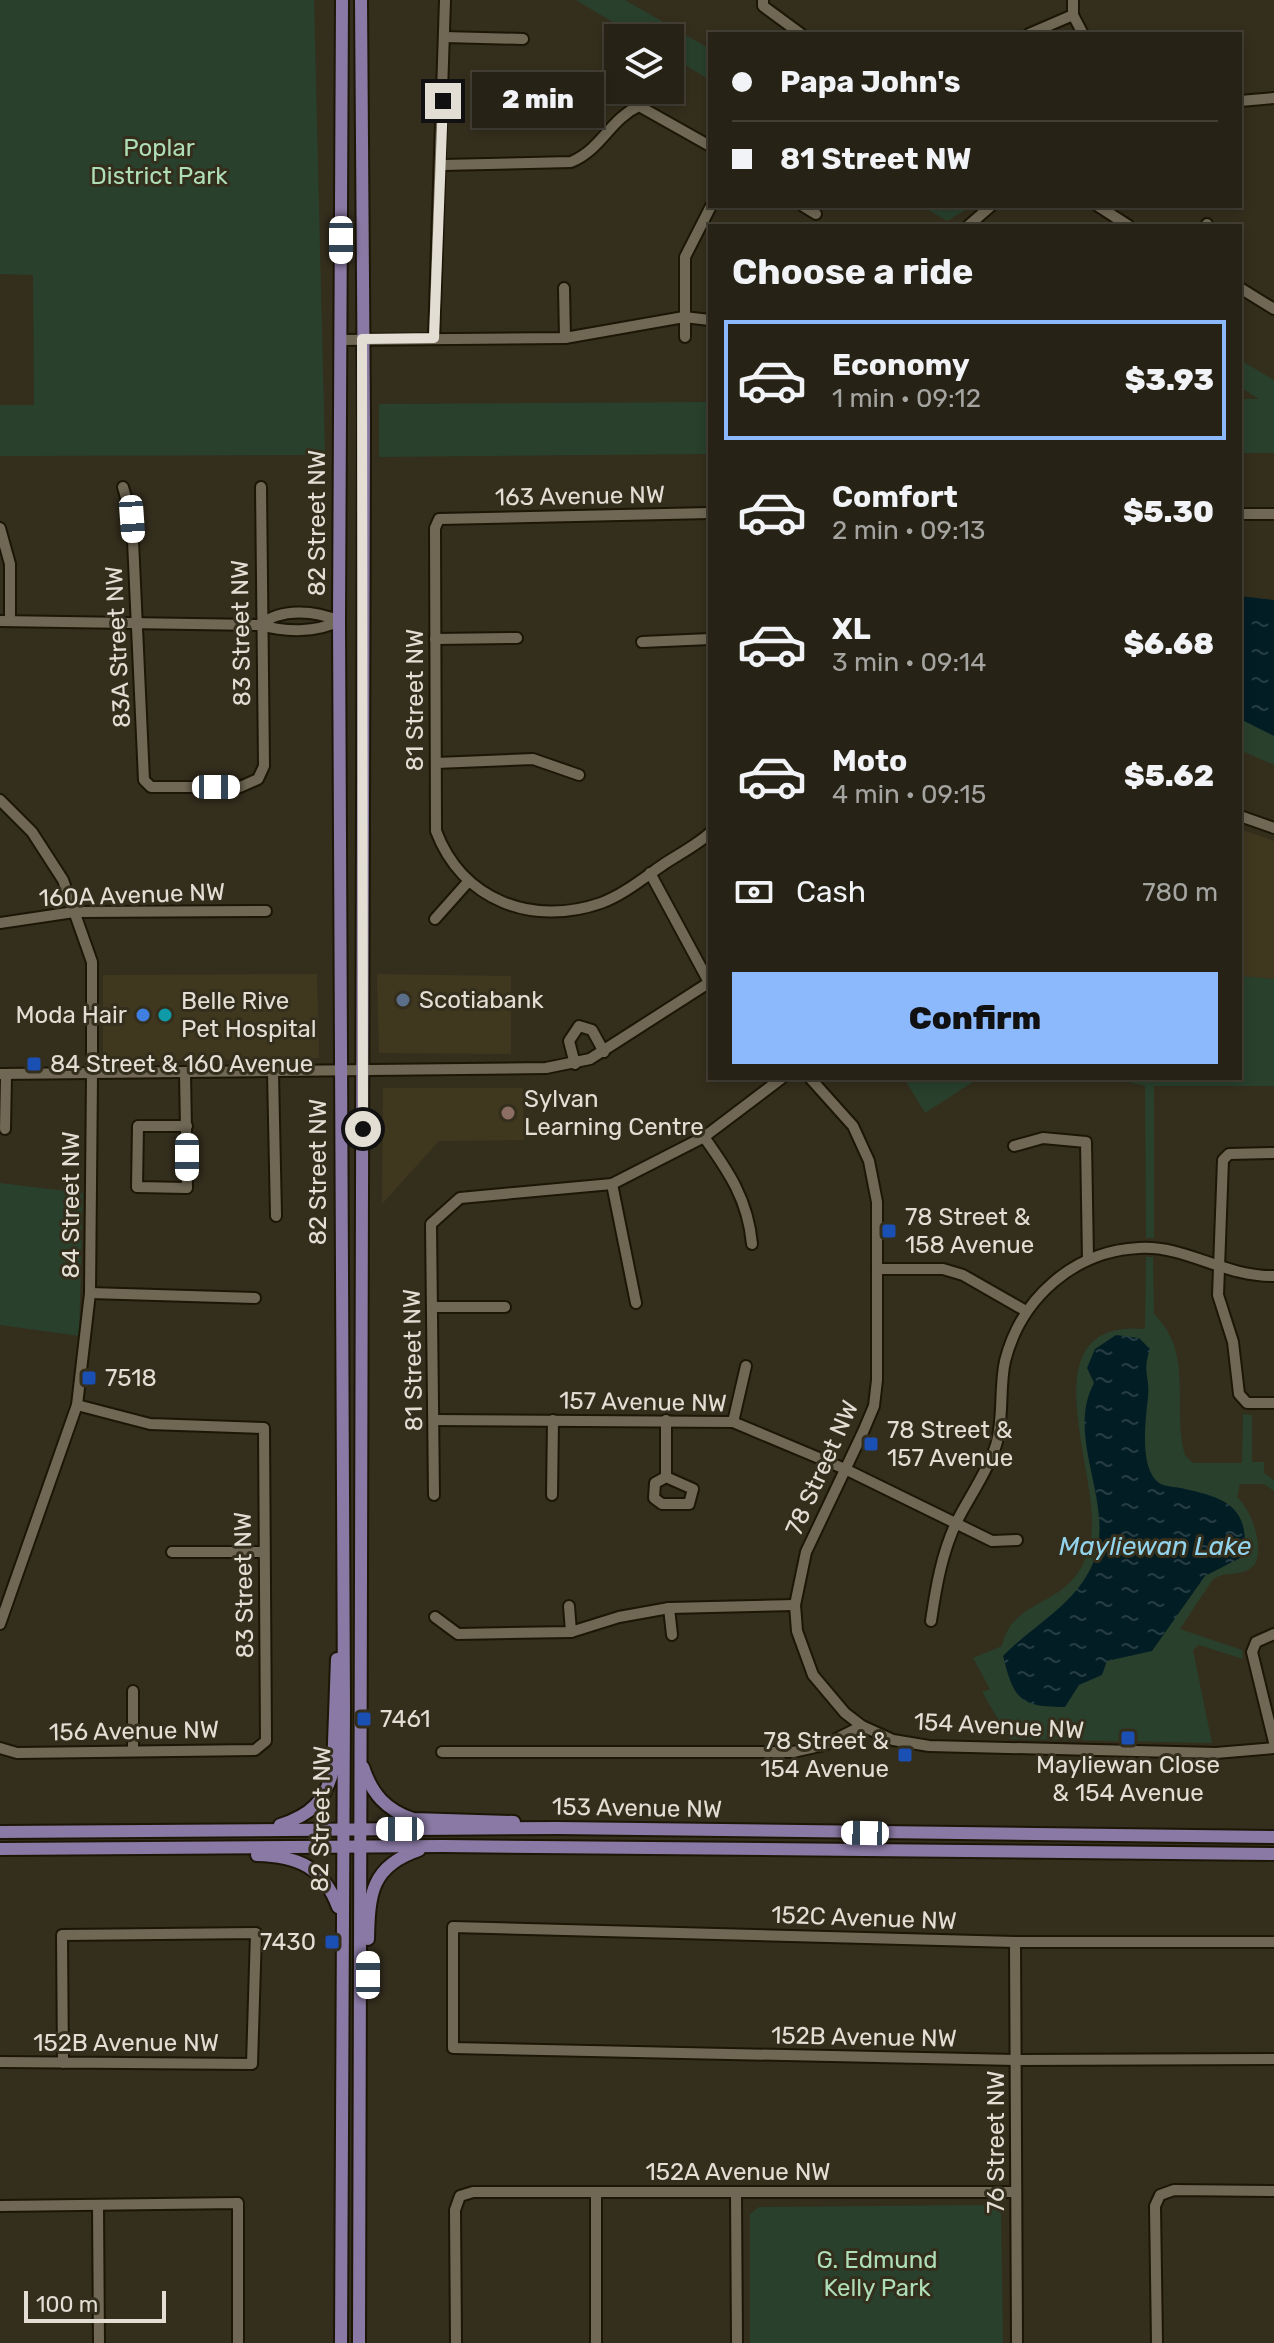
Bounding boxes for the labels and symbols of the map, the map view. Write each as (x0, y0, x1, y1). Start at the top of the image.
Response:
callout: 2 min (471, 73, 603, 129)
route end (425, 83, 461, 119)
park label: Poplar District Park (90, 134, 228, 190)
car (329, 216, 353, 264)
street label: 82 Street NW (303, 450, 331, 596)
street label: 163 Avenue NW (495, 481, 665, 511)
car (118, 494, 146, 544)
street label: 83 Street NW (226, 559, 256, 707)
street label: 83A Street NW (100, 565, 136, 729)
street label: 81 Street NW (401, 629, 429, 771)
car (192, 775, 240, 799)
street label: 160A Avenue NW (38, 878, 226, 912)
place label: Scotiabank (419, 986, 544, 1014)
place label: Belle Rive Pet Hospital (181, 987, 317, 1043)
marker: Scotiabank (394, 991, 412, 1009)
place label: Moda Hair (15, 1001, 127, 1029)
marker: Moda Hair (134, 1006, 152, 1024)
marker: Belle Rive Pet Hospital (156, 1006, 174, 1024)
place label: 84 Street & 160 Avenue (50, 1050, 313, 1078)
marker: 84 Street & 160 Avenue (25, 1055, 43, 1073)
place label: Sylvan Learning Centre (524, 1085, 704, 1141)
street label: 82 Street NW (304, 1099, 332, 1245)
marker: Sylvan Learning Centre (499, 1104, 517, 1122)
route start (345, 1111, 381, 1147)
street label: 84 Street NW (57, 1131, 85, 1279)
car (175, 1133, 199, 1181)
place label: 78 Street & 158 Avenue (905, 1203, 1034, 1259)
marker: 78 Street & 158 Avenue (880, 1222, 898, 1240)
street label: 81 Street NW (398, 1288, 428, 1432)
place label: 7518 (105, 1364, 157, 1392)
marker: 7518 (80, 1369, 98, 1387)
street label: 157 Avenue NW (559, 1387, 727, 1417)
street label: 78 Street NW (780, 1396, 864, 1540)
place label: 78 Street & 157 Avenue (887, 1416, 1013, 1472)
marker: 78 Street & 157 Avenue (862, 1435, 880, 1453)
street label: 83 Street NW (229, 1511, 259, 1659)
water label: Mayliewan Lake (1059, 1531, 1252, 1562)
place label: 7461 (380, 1705, 431, 1733)
street label: 154 Avenue NW (913, 1708, 1085, 1744)
marker: 7461 (355, 1710, 373, 1728)
street label: 156 Avenue NW (49, 1716, 219, 1746)
place label: 78 Street & 154 Avenue (760, 1727, 889, 1783)
marker: Mayliewan Close & 154 Avenue (1119, 1729, 1137, 1747)
street label: 82 Street NW (306, 1746, 336, 1892)
marker: 78 Street & 154 Avenue (896, 1746, 914, 1764)
place label: Mayliewan Close & 154 Avenue (1036, 1751, 1220, 1807)
street label: 153 Avenue NW (552, 1793, 722, 1823)
car (376, 1817, 424, 1841)
car (841, 1821, 889, 1845)
street label: 152C Avenue NW (771, 1901, 957, 1935)
place label: 7430 (260, 1928, 316, 1956)
marker: 7430 (323, 1933, 341, 1951)
car (356, 1951, 380, 1999)
street label: 152B Avenue NW (771, 2021, 957, 2053)
street label: 152B Avenue NW (33, 2029, 219, 2057)
street label: 76 Street NW (982, 2070, 1010, 2214)
street label: 152A Avenue NW (645, 2158, 831, 2186)
park label: G. Edmund Kelly Park (816, 2246, 938, 2302)
scale bar (24, 2287, 166, 2323)

